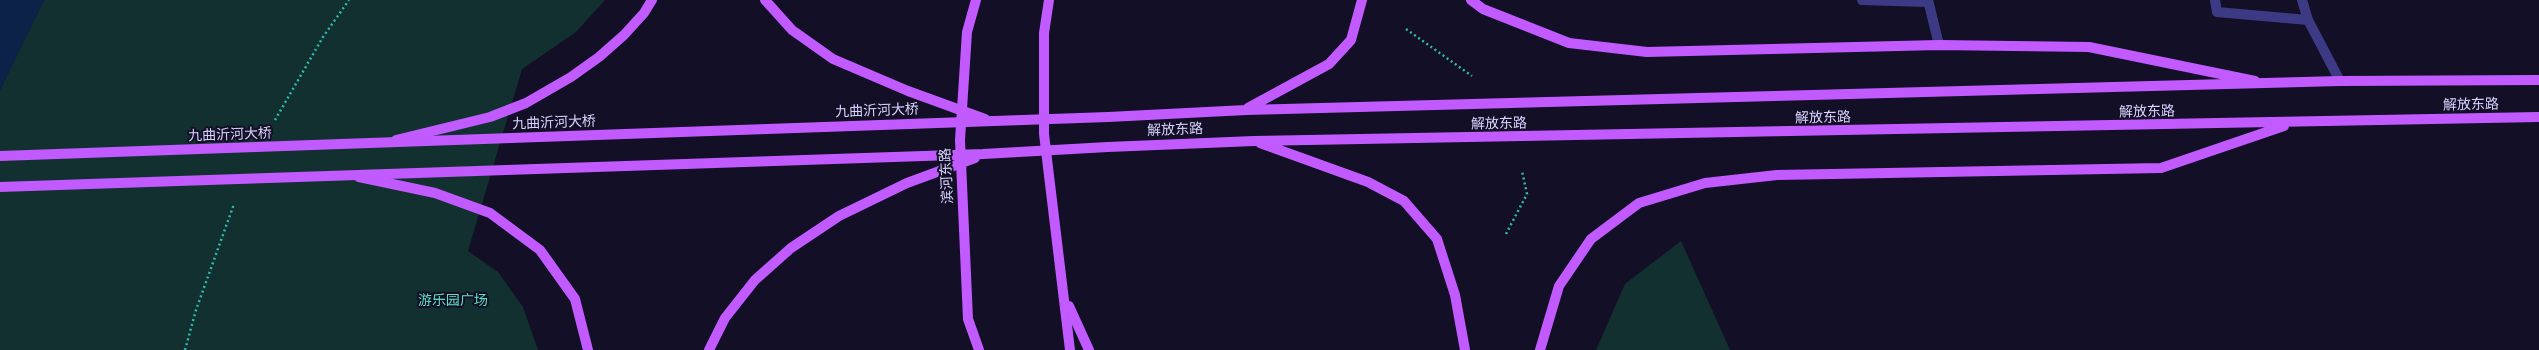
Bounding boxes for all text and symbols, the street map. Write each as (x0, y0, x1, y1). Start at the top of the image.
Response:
street label: 解放东路 (2443, 96, 2499, 114)
street label: 九曲沂河大桥 (835, 101, 919, 121)
street label: 解放东路 (2119, 103, 2175, 121)
street label: 解放东路 (1795, 109, 1851, 127)
street label: 九曲沂河大桥 (512, 113, 596, 133)
street label: 解放东路 (1471, 115, 1527, 133)
street label: 解放东路 (1147, 121, 1203, 139)
street label: 九曲沂河大桥 (188, 125, 272, 145)
street label: 滨河东路 (937, 148, 957, 204)
park label: 游乐园广场 (418, 293, 488, 309)

